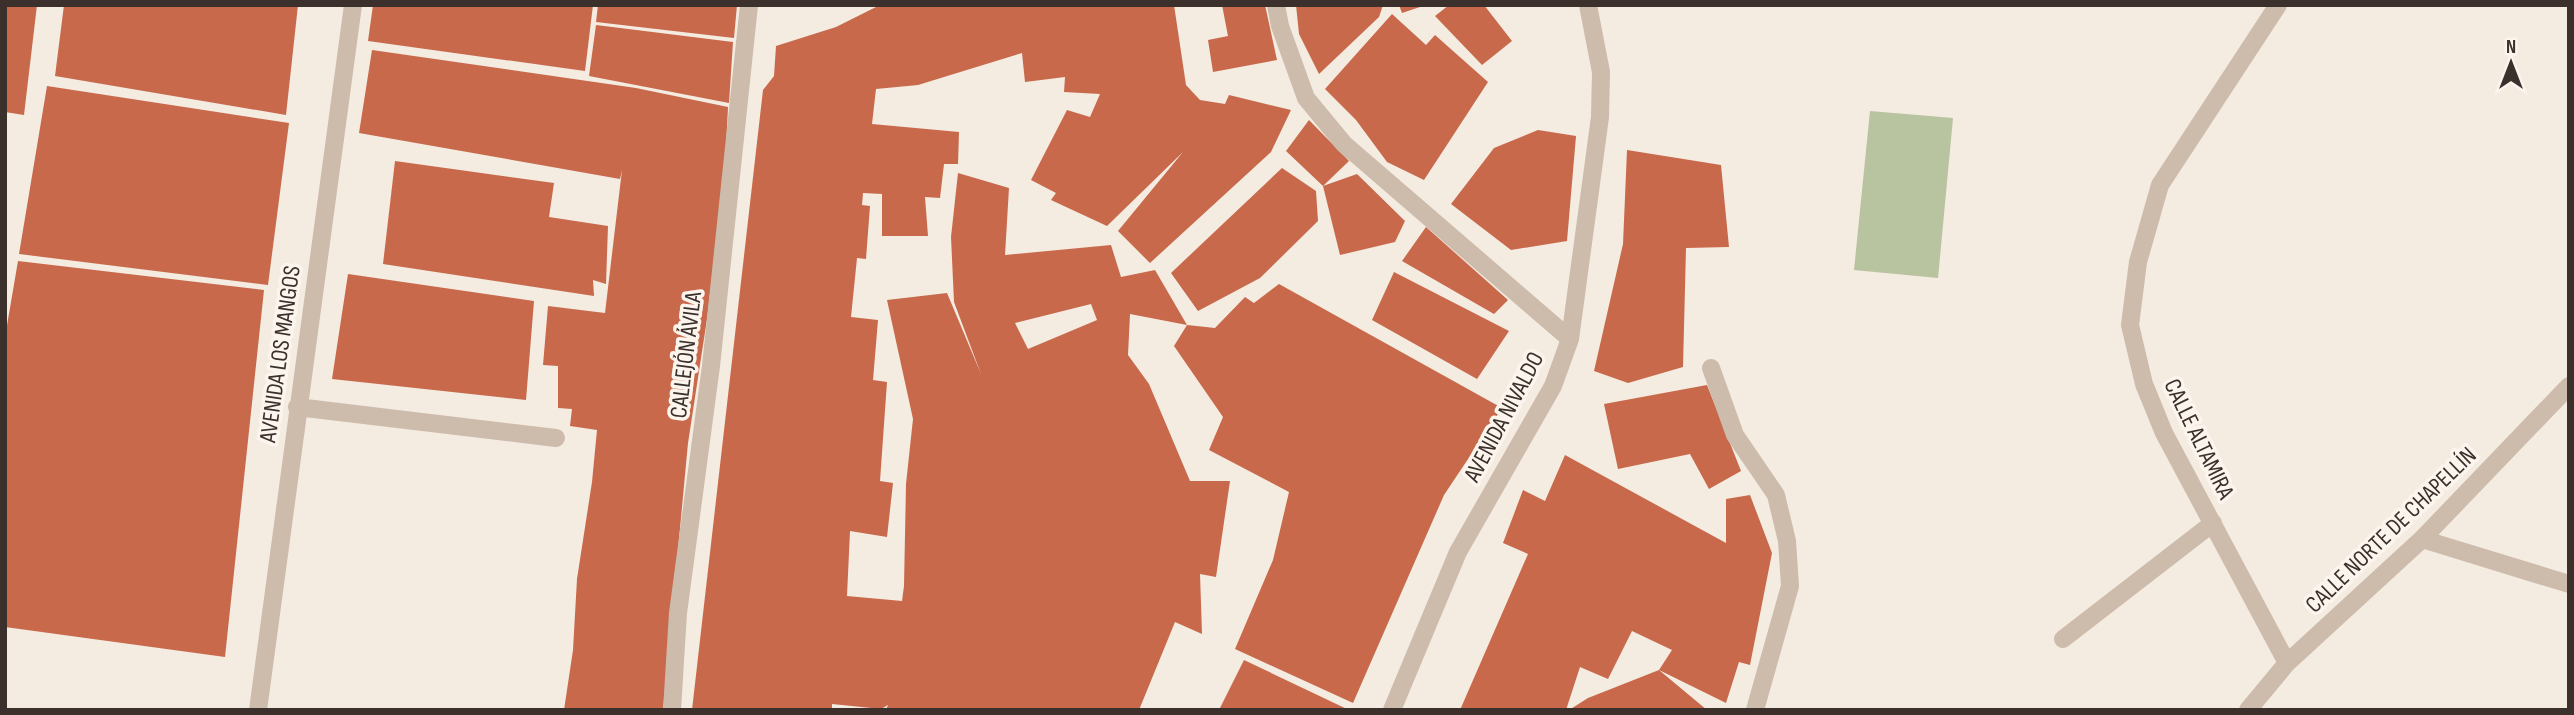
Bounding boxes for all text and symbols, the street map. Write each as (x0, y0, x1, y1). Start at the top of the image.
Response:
north arrow (2476, 28, 2546, 98)
text: N (2506, 36, 2516, 59)
street label: AVENIDA LOS MANGOS (253, 264, 307, 445)
street label: CALLEJÓN ÁVILA (664, 289, 708, 420)
street label: AVENIDA NIVALDO (1457, 347, 1550, 488)
street label: CALLE ALTAMIRA (2157, 374, 2241, 505)
street label: CALLE NORTE DE CHAPELLÍN (2300, 441, 2482, 619)

